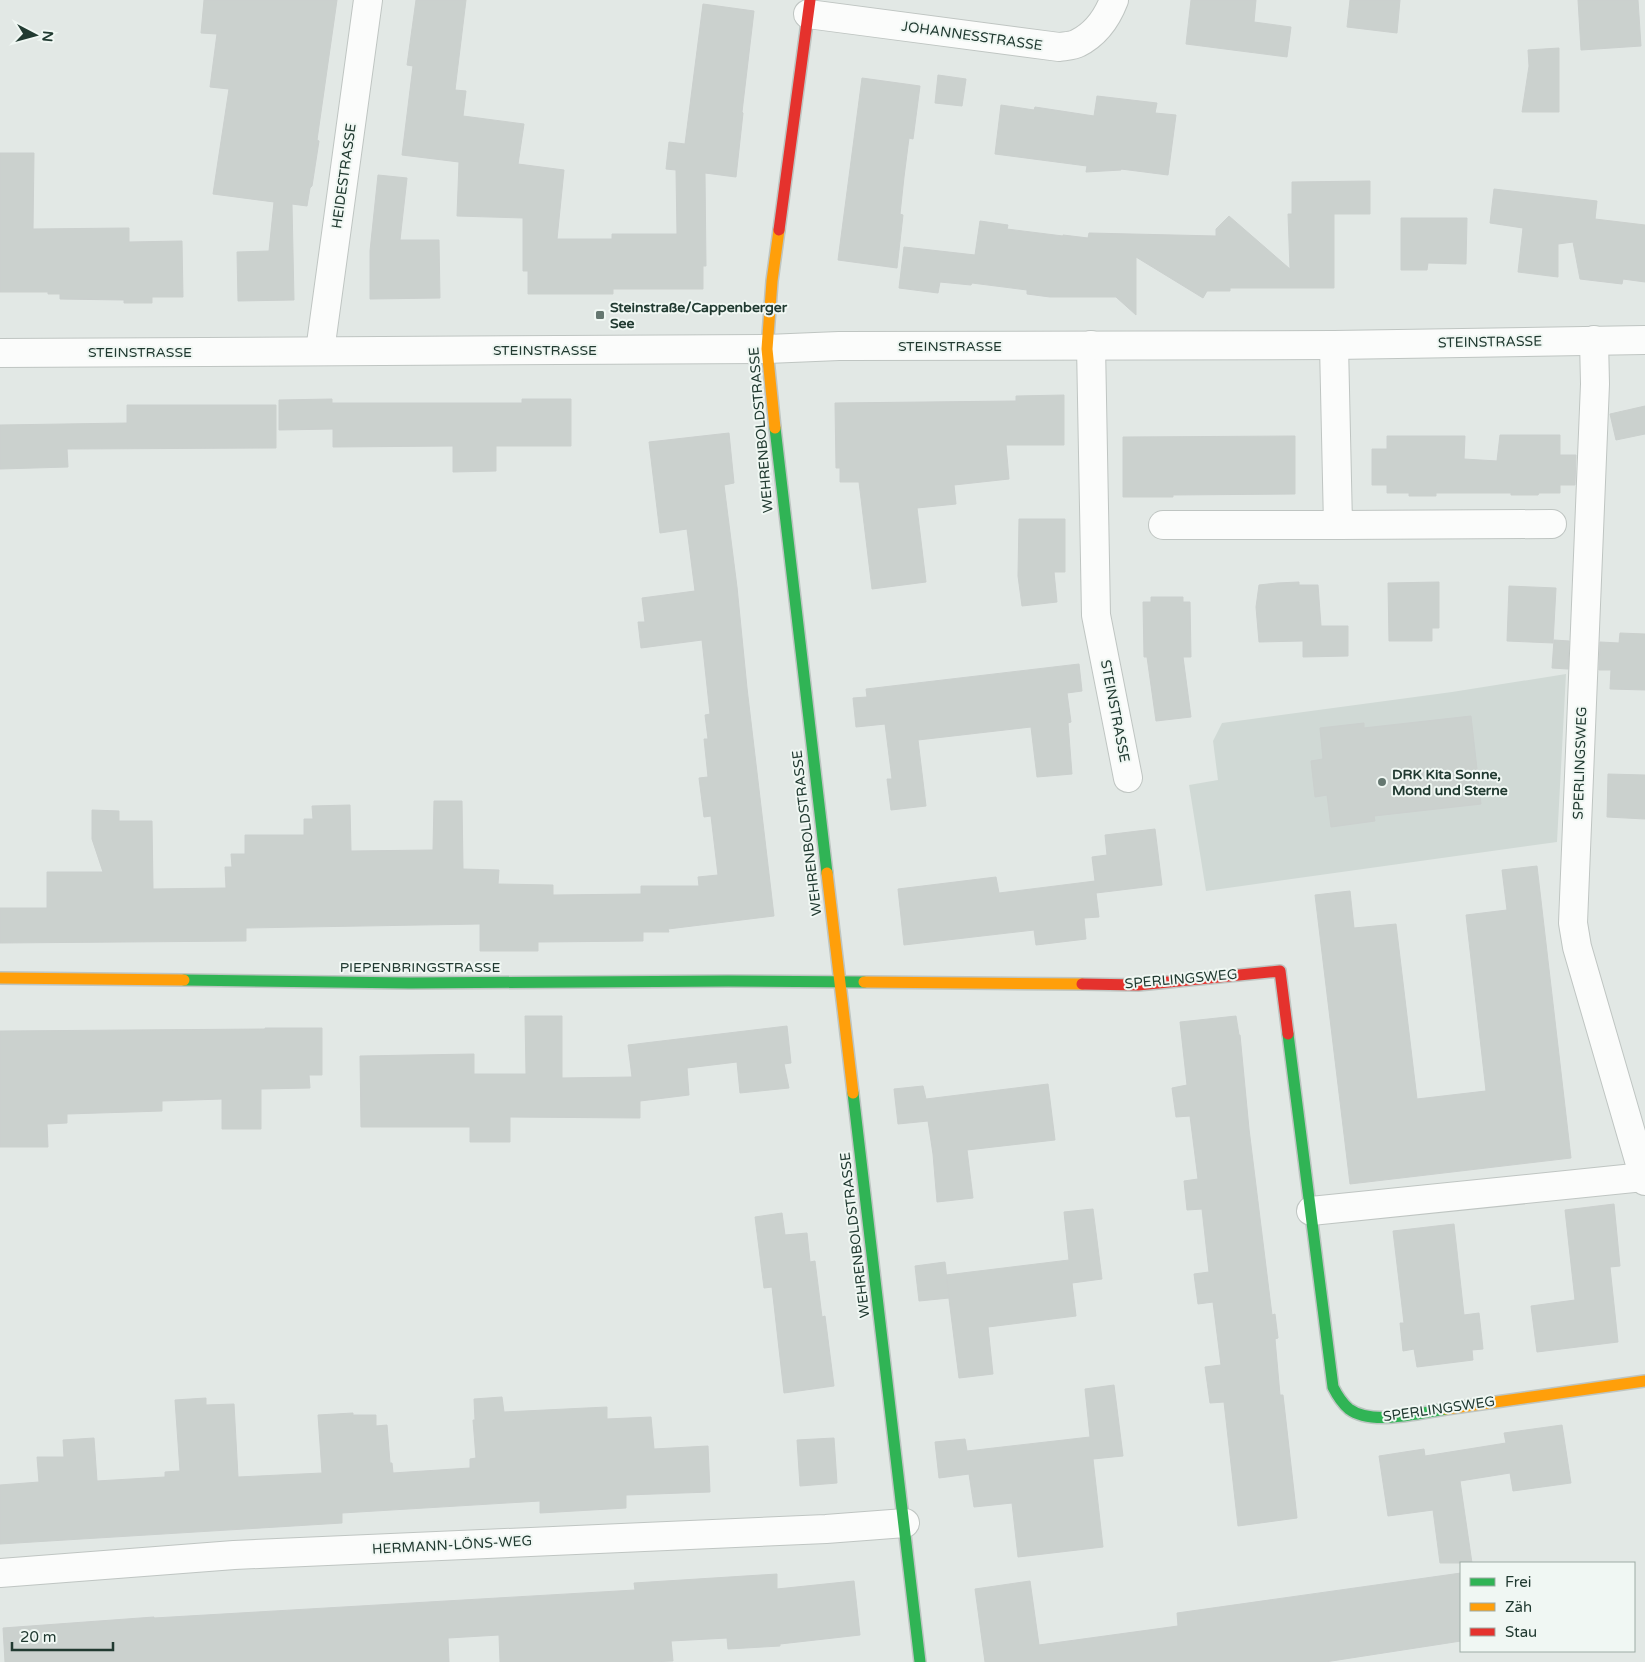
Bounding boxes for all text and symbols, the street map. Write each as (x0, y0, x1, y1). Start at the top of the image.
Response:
north arrow (10, 10, 60, 60)
street label: JOHANNESSTRASSE (900, 18, 1044, 54)
text: N (38, 30, 56, 43)
street label: HEIDESTRASSE (328, 122, 360, 230)
place label: Steinstraße/Cappenberger See (610, 299, 788, 332)
marker: Steinstraße/Cappenberger See (594, 309, 606, 321)
street label: STEINSTRASSE (1438, 333, 1542, 351)
street label: STEINSTRASSE (898, 338, 1002, 355)
street label: STEINSTRASSE (493, 342, 597, 359)
street label: STEINSTRASSE (88, 344, 192, 361)
street label: WEHRENBOLDSTRASSE (745, 346, 777, 514)
street label: STEINSTRASSE (1097, 658, 1133, 764)
street label: SPERLINGSWEG (1570, 706, 1590, 820)
street label: WEHRENBOLDSTRASSE (788, 749, 826, 917)
place label: DRK Kita Sonne, Mond und Sterne (1392, 766, 1508, 799)
marker: DRK Kita Sonne, Mond und Sterne (1376, 776, 1388, 788)
street label: PIEPENBRINGSTRASSE (340, 959, 500, 976)
street label: SPERLINGSWEG (1124, 966, 1238, 992)
street label: WEHRENBOLDSTRASSE (836, 1151, 874, 1319)
street label: SPERLINGSWEG (1382, 1393, 1496, 1425)
street label: HERMANN-LÖNS-WEG (372, 1532, 532, 1558)
legend (1460, 1562, 1635, 1652)
text: Frei (1505, 1573, 1531, 1591)
text: Zäh (1505, 1598, 1532, 1616)
scale bar (12, 1620, 114, 1652)
text: Stau (1505, 1623, 1537, 1641)
text: 20 m (20, 1628, 57, 1646)

